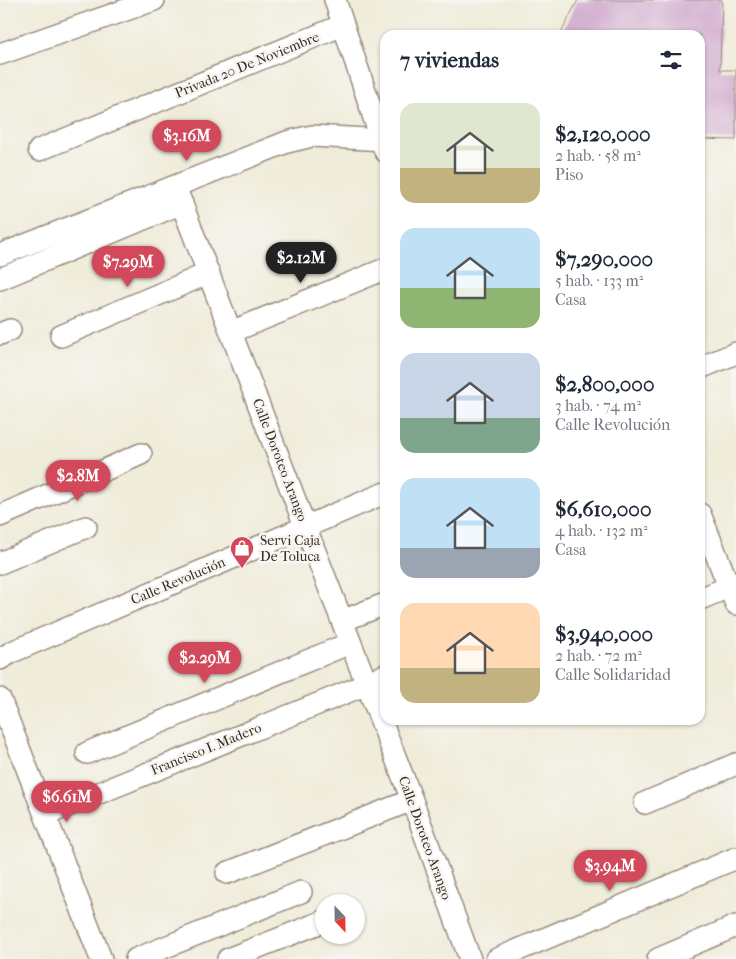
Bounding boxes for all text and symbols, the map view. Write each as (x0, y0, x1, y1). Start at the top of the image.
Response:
street label: Privada 20 De Noviembre (172, 28, 322, 102)
icon: filters (657, 46, 685, 74)
text: 7 viviendas (400, 48, 499, 72)
pin: $3.16M (146, 120, 228, 162)
text: $2,120,000 (555, 122, 651, 146)
icon: home (440, 123, 500, 183)
text: $3.16M (163, 126, 211, 145)
text: 2 hab. · 58 m² (555, 146, 641, 165)
text: Piso (555, 165, 583, 184)
pin: $2.12M (260, 242, 342, 284)
pin: $7.29M (87, 246, 169, 288)
text: $7,290,000 (555, 247, 653, 271)
text: $2.12M (277, 248, 325, 267)
icon: home (440, 248, 500, 308)
text: $7.29M (103, 252, 153, 271)
text: 5 hab. · 133 m² (555, 271, 643, 290)
text: Casa (555, 290, 586, 309)
text: $2,800,000 (555, 372, 655, 396)
icon: home (440, 373, 500, 433)
street label: Calle Doroteo Arango (249, 396, 311, 524)
text: 3 hab. · 74 m² (555, 396, 641, 415)
text: Calle Revolución (555, 415, 670, 434)
pin: $2.8M (43, 460, 113, 502)
text: $2.8M (57, 466, 99, 485)
text: $6,610,000 (555, 497, 651, 521)
icon: home (440, 498, 500, 558)
text: 4 hab. · 132 m² (555, 521, 648, 540)
place label: Servi Caja De Toluca (260, 532, 321, 565)
shop icon: Servi Caja De Toluca (229, 535, 255, 569)
text: Casa (555, 540, 586, 559)
street label: Calle Revolución (128, 553, 228, 609)
text: $3,940,000 (555, 622, 653, 646)
icon: home (440, 623, 500, 683)
pin: $2.29M (164, 642, 246, 684)
text: 2 hab. · 72 m² (555, 646, 642, 665)
text: $2.29M (179, 648, 231, 667)
text: Calle Solidaridad (555, 665, 671, 684)
street label: Francisco I. Madero (148, 719, 264, 779)
street label: Calle Doroteo Arango (395, 774, 455, 902)
pin: $6.61M (26, 780, 108, 823)
text: $6.61M (42, 787, 92, 806)
pin: $3.94M (569, 850, 651, 892)
text: $3.94M (585, 856, 635, 875)
north arrow (315, 894, 365, 944)
map controls (315, 894, 365, 944)

